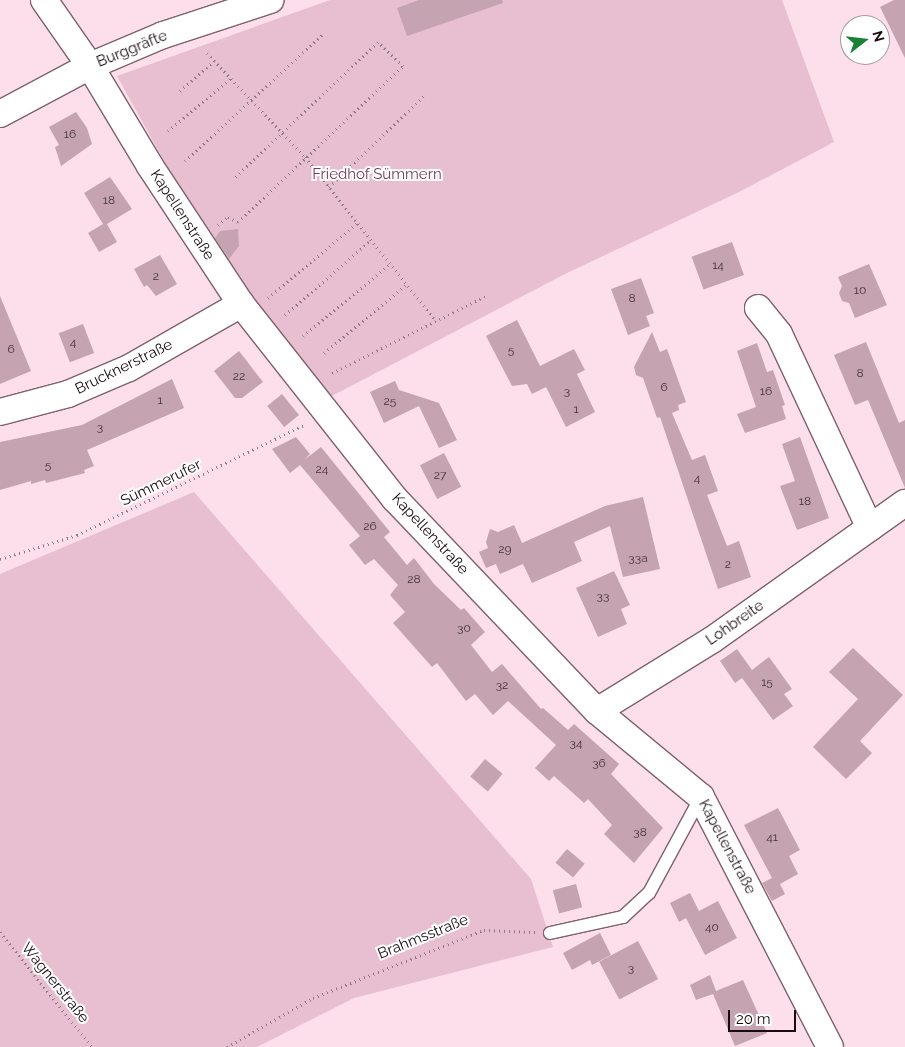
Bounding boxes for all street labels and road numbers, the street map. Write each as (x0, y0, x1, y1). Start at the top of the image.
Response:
street label: Burggräfte (94, 27, 170, 71)
street label: Kapellenstraße (146, 166, 218, 264)
street label: Brucknerstraße (72, 336, 176, 398)
street label: Sümmerufer (118, 456, 204, 510)
street label: Kapellenstraße (388, 490, 472, 578)
street label: Lohbreite (703, 597, 767, 649)
street label: Kapellenstraße (695, 797, 759, 897)
street label: Brahmsstraße (375, 911, 471, 963)
street label: Wagnerstraße (17, 939, 93, 1027)

